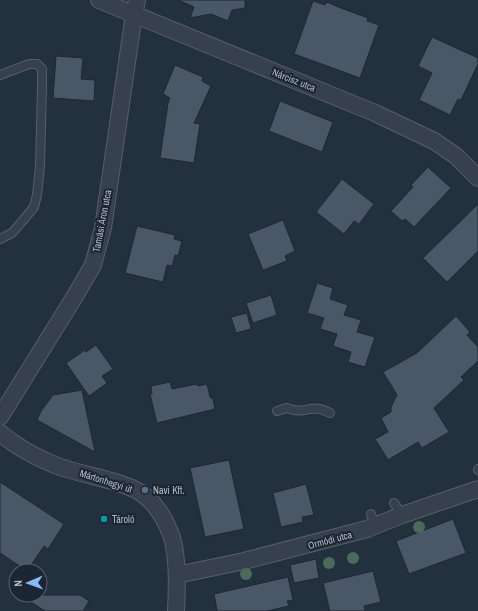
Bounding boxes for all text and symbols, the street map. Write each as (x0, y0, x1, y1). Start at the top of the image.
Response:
street label: Nárcisz utca (270, 65, 318, 95)
street label: Tamási Áron utca (90, 188, 115, 253)
street label: Mártonhegyi út (78, 466, 135, 496)
place label: Navi Kft. (153, 484, 184, 497)
marker: Navi Kft. (140, 485, 150, 495)
place label: Tároló (112, 513, 135, 526)
marker: Tároló (99, 514, 109, 524)
street label: Ormódi utca (307, 528, 354, 552)
north arrow (8, 563, 48, 603)
text: N (11, 580, 25, 587)

